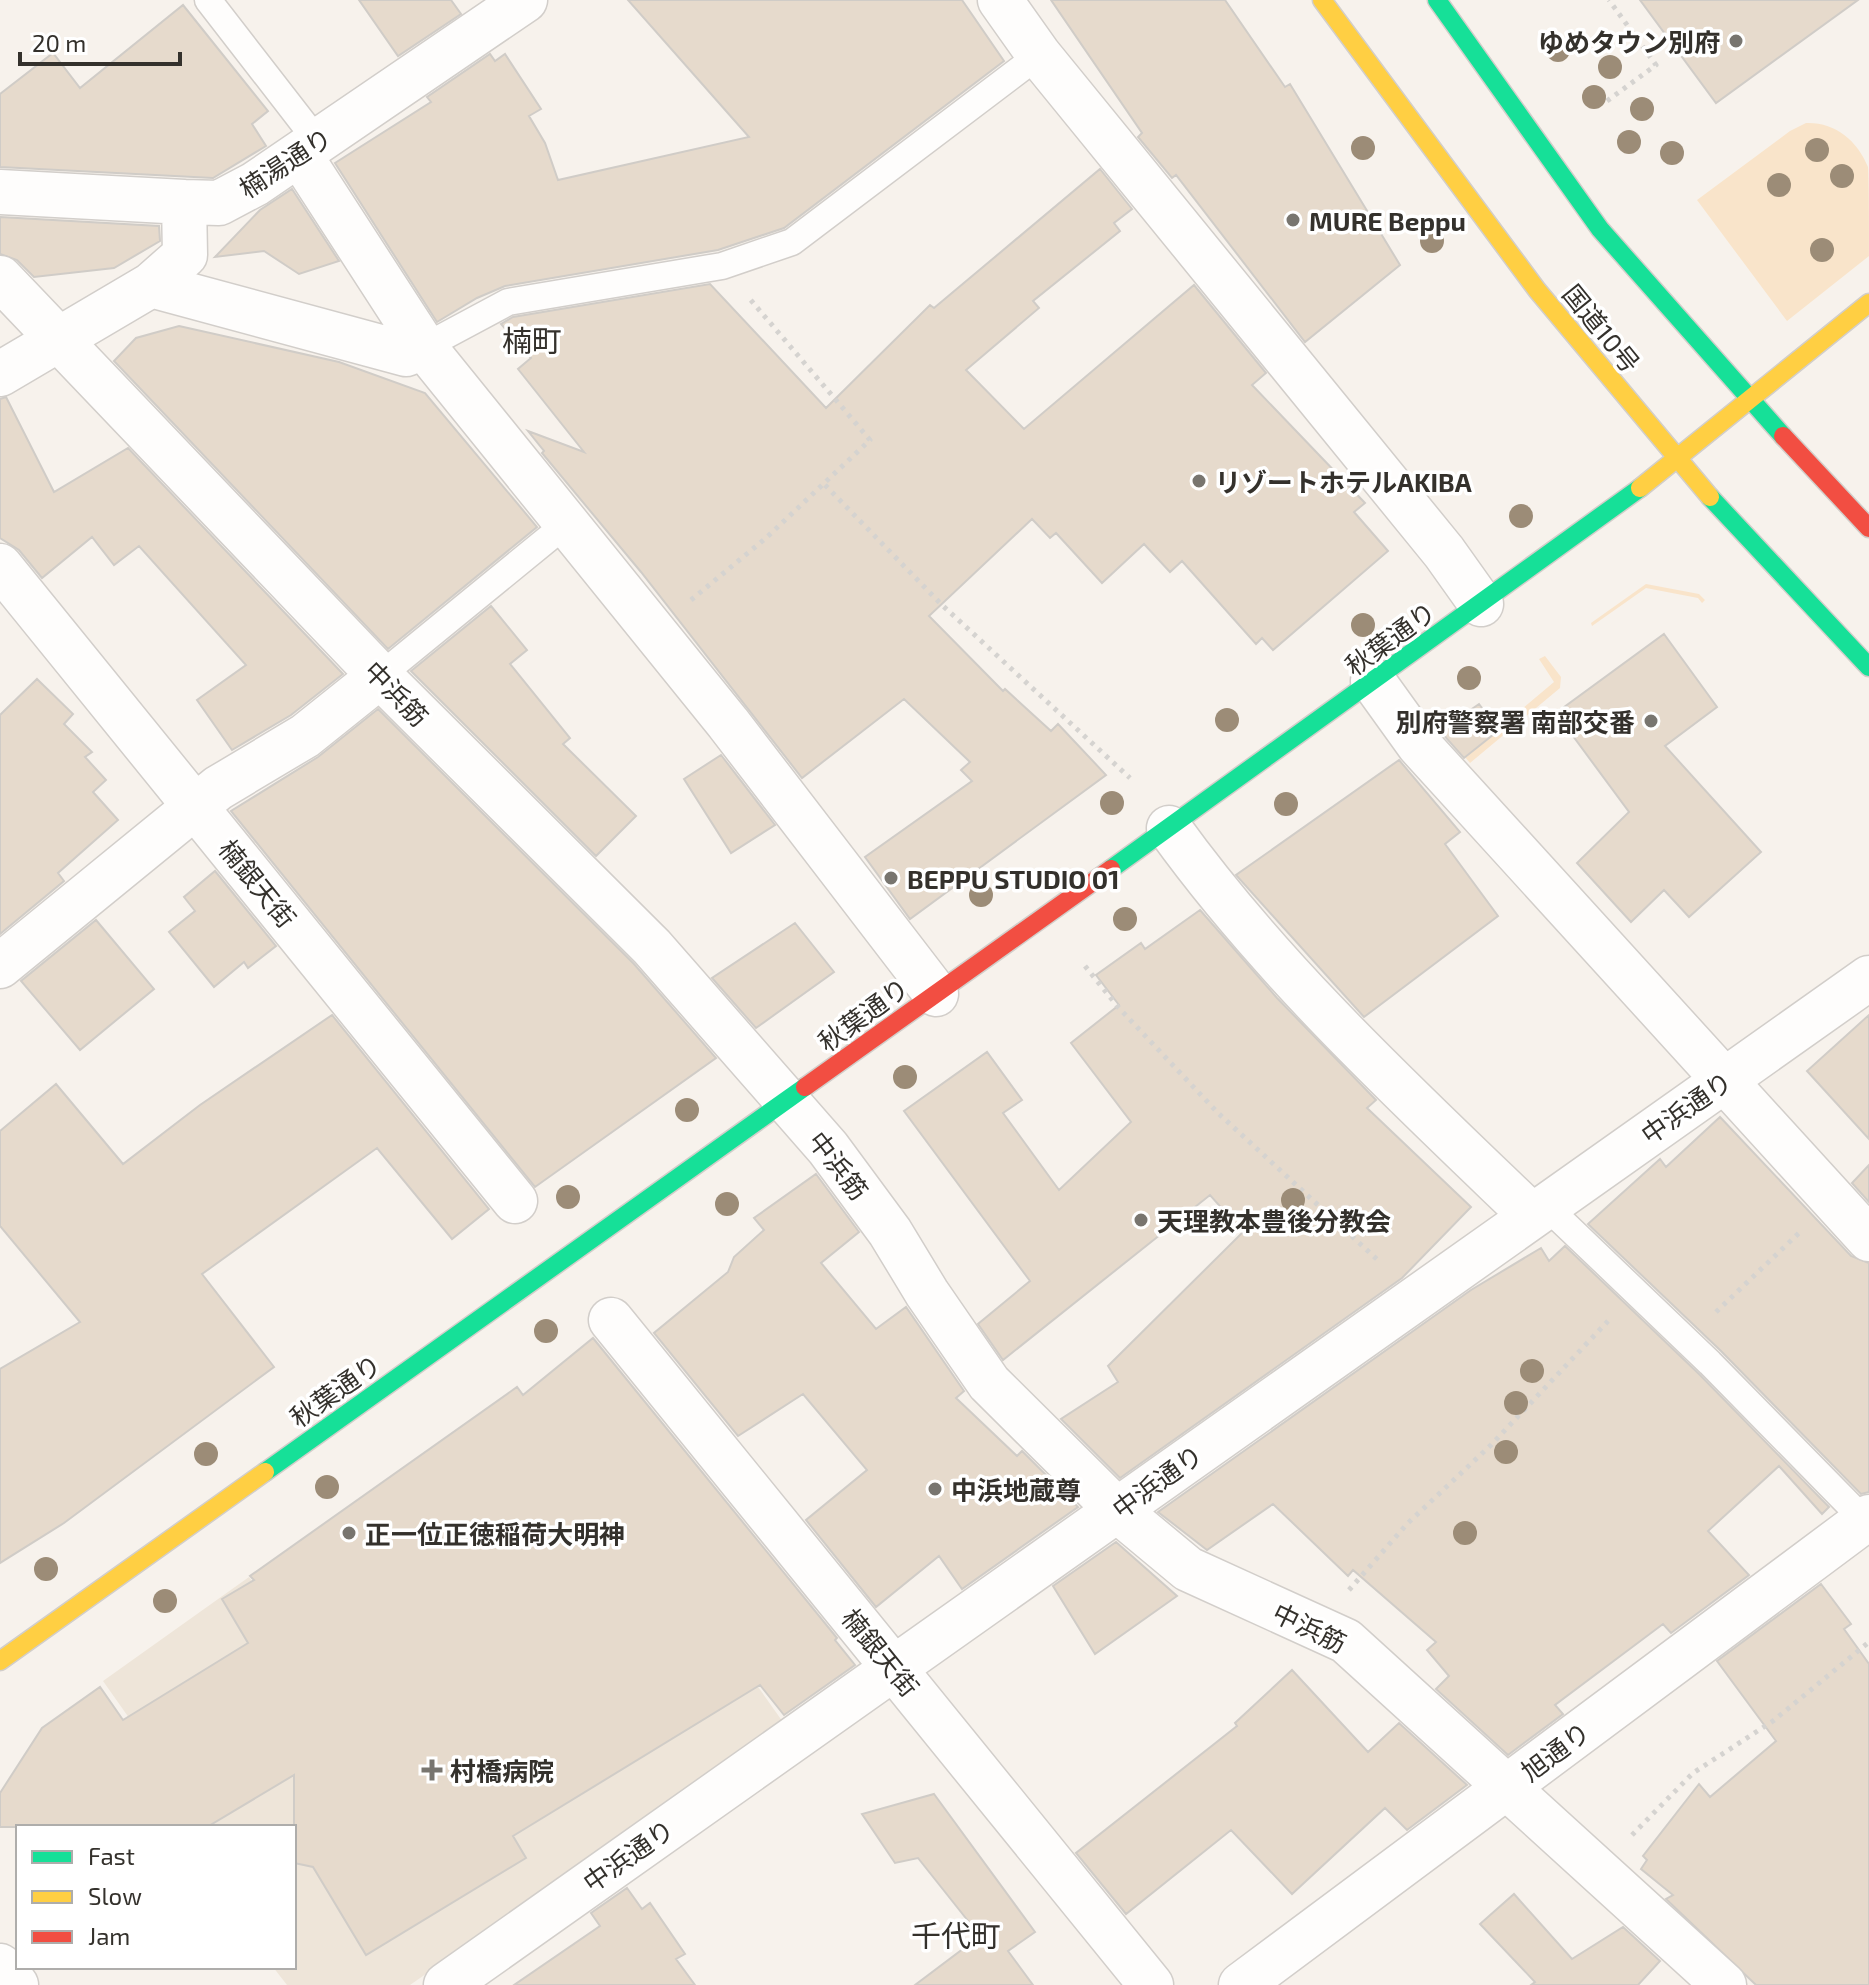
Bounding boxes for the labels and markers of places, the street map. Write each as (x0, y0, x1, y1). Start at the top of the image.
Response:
place label: ゆめタウン別府 (1538, 26, 1720, 57)
marker: ゆめタウン別府 (1727, 32, 1745, 50)
place label: MURE Beppu (1309, 205, 1466, 236)
marker: MURE Beppu (1284, 211, 1302, 229)
place label: リゾートホテルAKIBA (1215, 466, 1472, 497)
marker: リゾートホテルAKIBA (1190, 472, 1208, 490)
place label: 別府警察署 南部交番 (1395, 706, 1635, 737)
marker: 別府警察署 南部交番 (1642, 712, 1660, 730)
place label: BEPPU STUDIO 01 (907, 863, 1119, 894)
marker: BEPPU STUDIO 01 (882, 869, 900, 887)
place label: 天理教本豊後分教会 (1157, 1205, 1391, 1236)
marker: 天理教本豊後分教会 (1132, 1211, 1150, 1229)
place label: 中浜地蔵尊 (951, 1474, 1081, 1505)
marker: 中浜地蔵尊 (926, 1480, 944, 1498)
place label: 正一位正徳稲荷大明神 (365, 1518, 625, 1549)
marker: 正一位正徳稲荷大明神 (340, 1524, 358, 1542)
place label: 村橋病院 (450, 1755, 554, 1786)
marker: 村橋病院 (421, 1759, 443, 1781)

